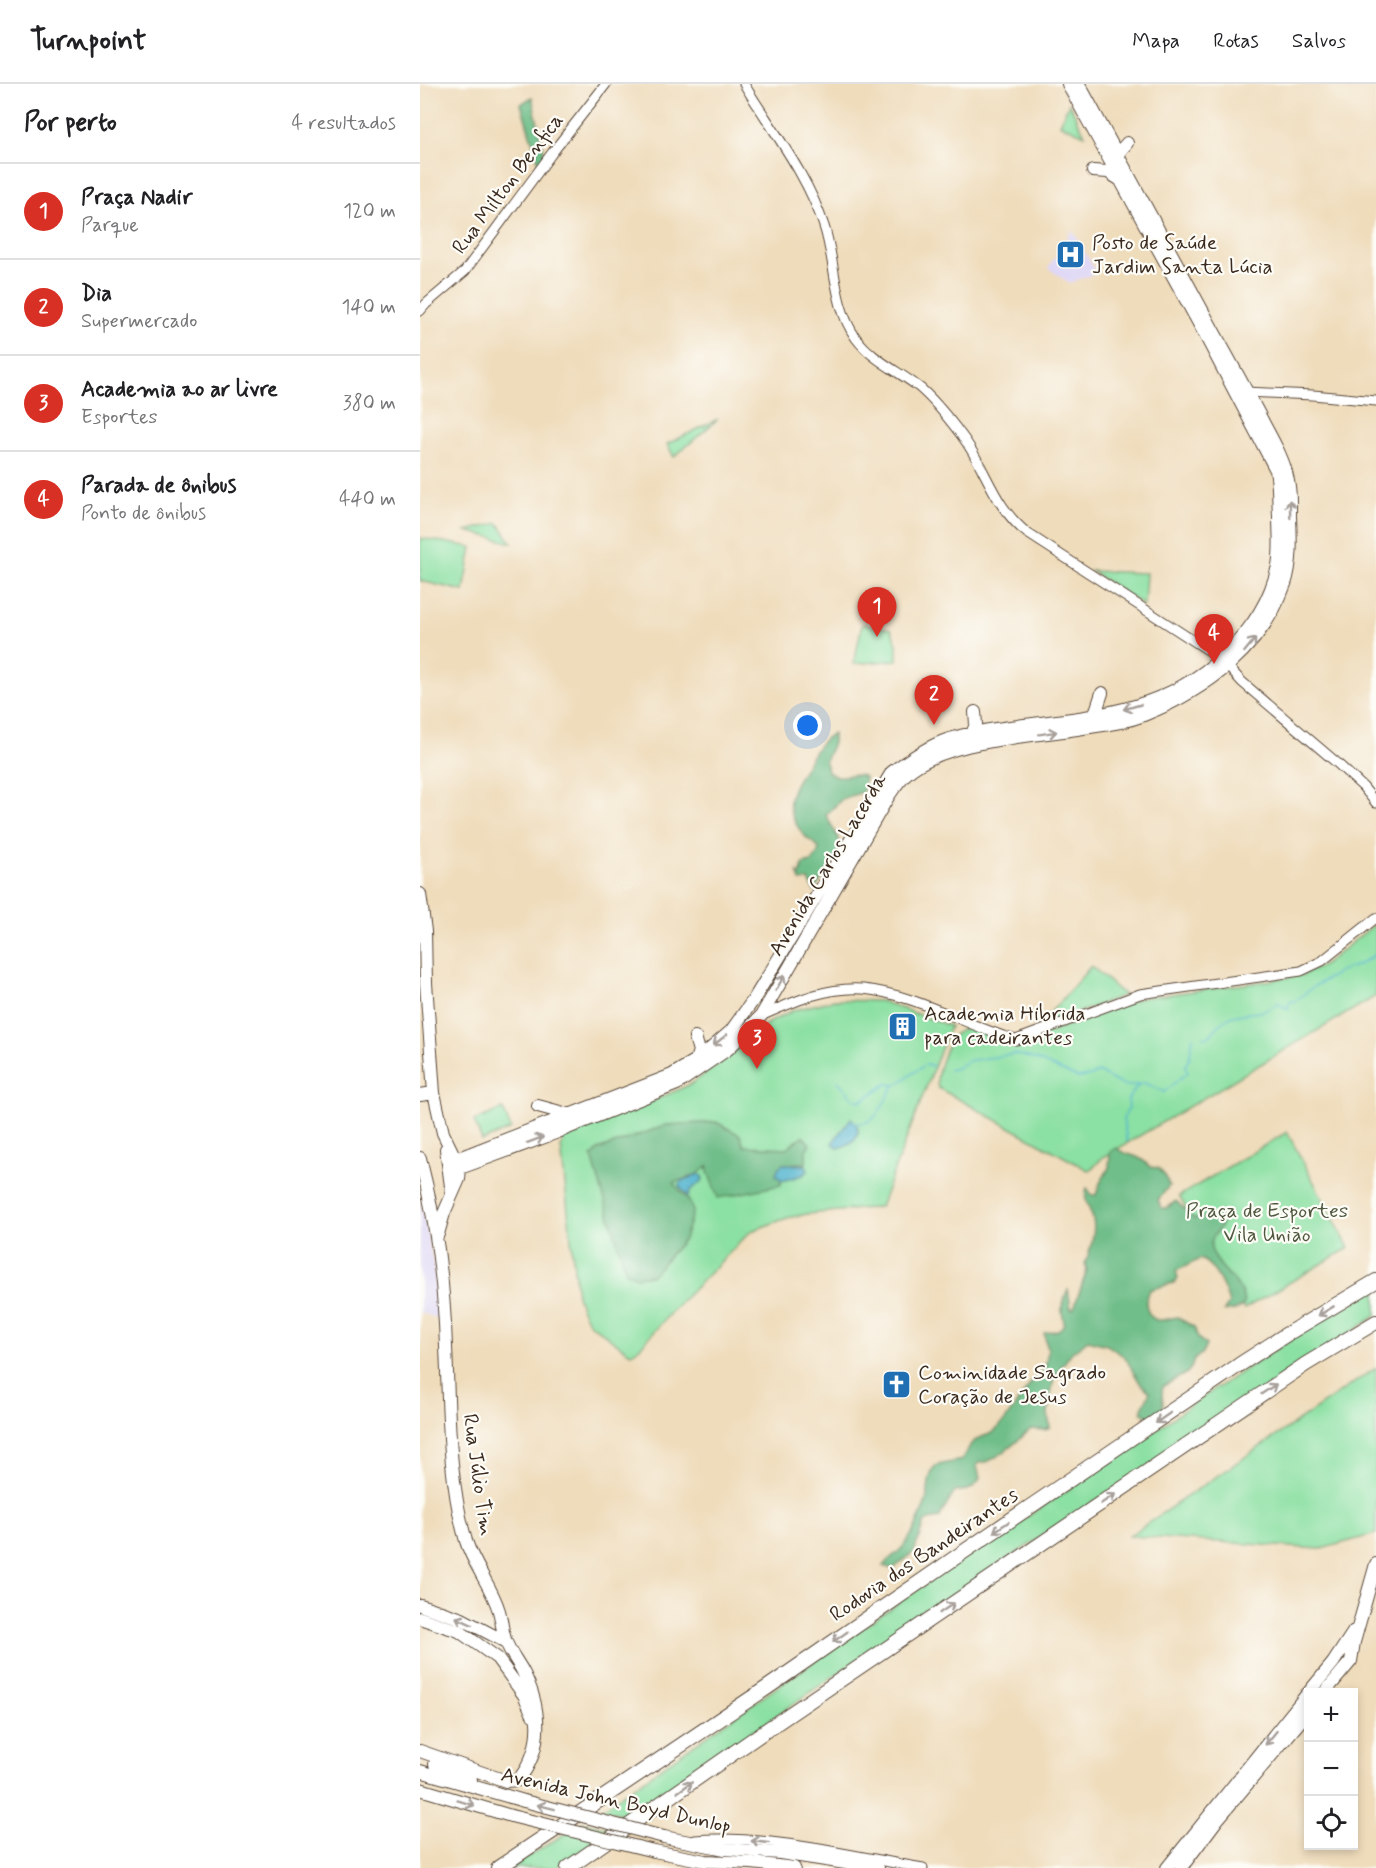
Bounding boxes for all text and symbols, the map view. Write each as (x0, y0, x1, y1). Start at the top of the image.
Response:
text: Turnpoint (30, 23, 146, 60)
text: Mapa (1132, 27, 1180, 55)
text: Rotas (1213, 27, 1259, 55)
text: Salvos (1292, 27, 1346, 55)
text: Por perto (24, 106, 117, 140)
street label: Rua Milton Benfica (446, 108, 570, 260)
text: 4 resultados (292, 110, 396, 137)
text: Praça Nadir (81, 184, 192, 212)
text: 1 (39, 198, 48, 225)
text: 120 m (343, 198, 396, 225)
text: Parque (81, 212, 139, 239)
place label: Posto de Saúde Jardim Santa Lúcia (1092, 229, 1273, 281)
hospital icon: Posto de Saúde Jardim Santa Lúcia (1055, 239, 1087, 271)
text: Dia (81, 280, 112, 308)
text: 2 (39, 294, 48, 321)
text: 140 m (342, 294, 396, 321)
text: Supermercado (81, 308, 197, 335)
text: Academia ao ar livre (81, 376, 278, 404)
text: 3 (39, 390, 48, 417)
text: 380 m (343, 390, 396, 417)
text: Esportes (81, 404, 157, 431)
text: Parada de ônibus (81, 472, 237, 500)
text: 4 (38, 486, 49, 513)
text: 440 m (339, 486, 396, 513)
one-way arrow (1284, 499, 1296, 519)
text: Ponto de ônibus (81, 500, 206, 527)
pin: 1 (858, 588, 896, 637)
pin: 4 (1194, 614, 1234, 664)
one-way arrow (1243, 637, 1256, 653)
pin: 2 (914, 676, 954, 725)
one-way arrow (1123, 702, 1142, 713)
your location (793, 711, 822, 740)
one-way arrow (1037, 727, 1057, 738)
street label: Avenida Carlos Lacerda (762, 768, 894, 961)
one-way arrow (775, 974, 787, 991)
place label: Academia Hibrida para cadeirantes (924, 1000, 1086, 1052)
building icon: Academia Hibrida para cadeirantes (887, 1010, 919, 1042)
pin: 3 (738, 1020, 776, 1069)
one-way arrow (712, 1033, 728, 1046)
one-way arrow (525, 1134, 544, 1145)
park label: Praça de Esportes Vila União (1186, 1197, 1348, 1249)
one-way arrow (1318, 1305, 1335, 1317)
place label: Cominidade Sagrado Coração de Jesus (918, 1359, 1106, 1411)
church icon: Cominidade Sagrado Coração de Jesus (881, 1369, 913, 1401)
one-way arrow (1261, 1383, 1277, 1395)
street label: Rua Júlio Tim (456, 1412, 500, 1538)
one-way arrow (1155, 1412, 1171, 1424)
street label: Rodovia dos Bandeirantes (824, 1481, 1024, 1629)
one-way arrow (1100, 1493, 1116, 1505)
one-way arrow (993, 1521, 1010, 1533)
one-way arrow (938, 1602, 954, 1614)
one-way arrow (455, 1614, 473, 1626)
one-way arrow (833, 1631, 849, 1643)
map controls (1304, 1688, 1358, 1850)
button: + (1304, 1688, 1358, 1742)
one-way arrow (1265, 1730, 1278, 1746)
button: − (1304, 1742, 1358, 1796)
street label: Avenida John Boyd Dunlop (498, 1761, 734, 1841)
one-way arrow (677, 1781, 693, 1793)
button: locate (1304, 1796, 1358, 1850)
one-way arrow (456, 1798, 475, 1809)
one-way arrow (537, 1800, 556, 1812)
one-way arrow (750, 1836, 770, 1847)

